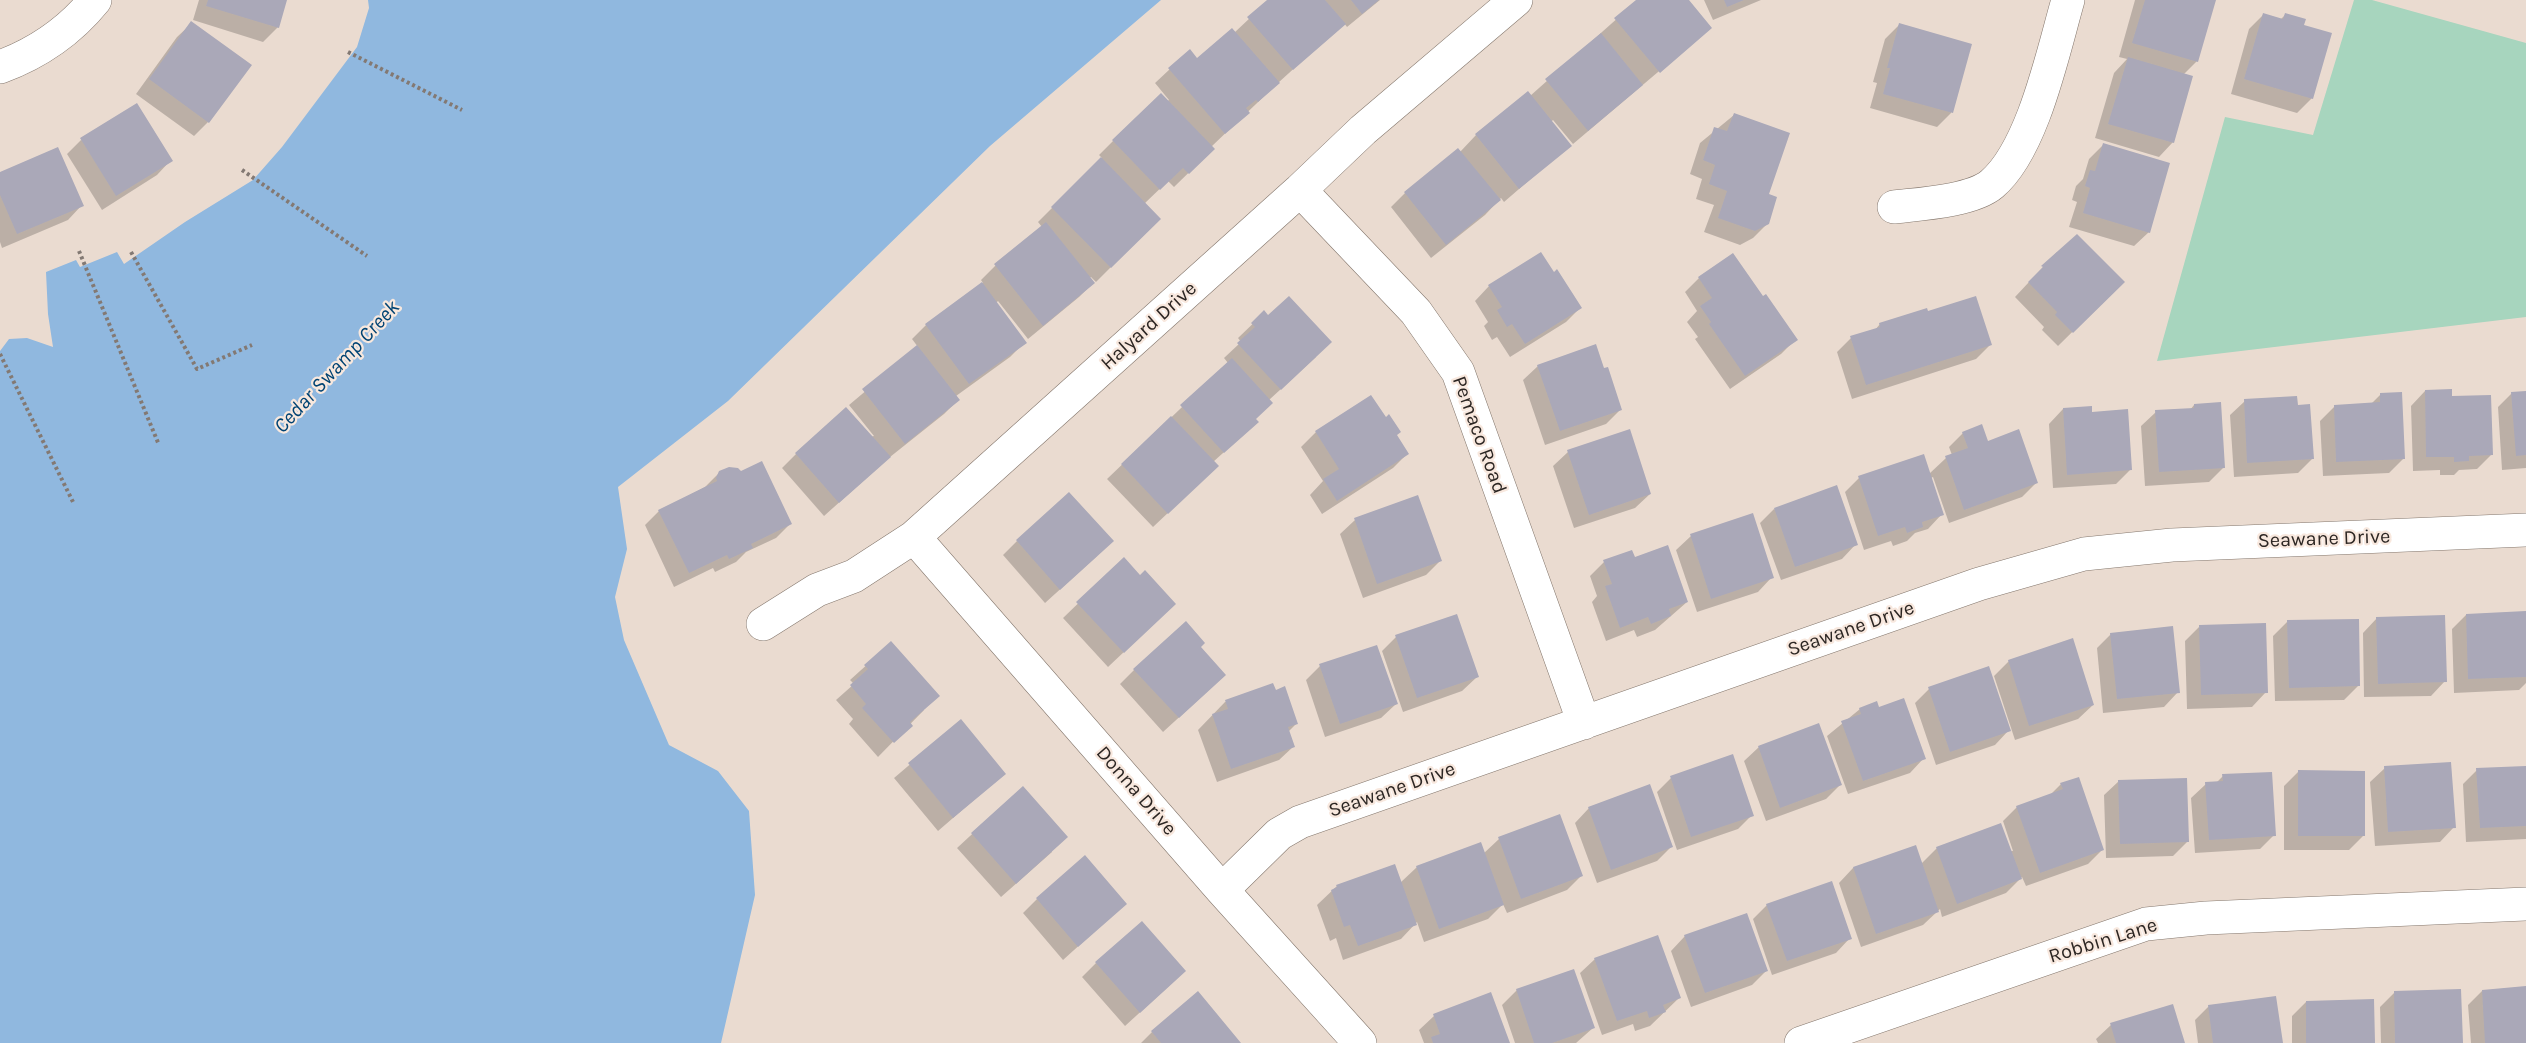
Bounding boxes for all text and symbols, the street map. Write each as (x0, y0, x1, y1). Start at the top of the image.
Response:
street label: Halyard Drive (1096, 277, 1202, 375)
water label: Cedar Swamp Creek (269, 295, 405, 439)
street label: Pemaco Road (1447, 373, 1511, 497)
street label: Seawane Drive (2257, 525, 2391, 553)
street label: Seawane Drive (1784, 596, 1918, 662)
street label: Donna Drive (1091, 741, 1181, 841)
street label: Seawane Drive (1325, 757, 1459, 823)
street label: Robbin Lane (2046, 913, 2160, 969)

